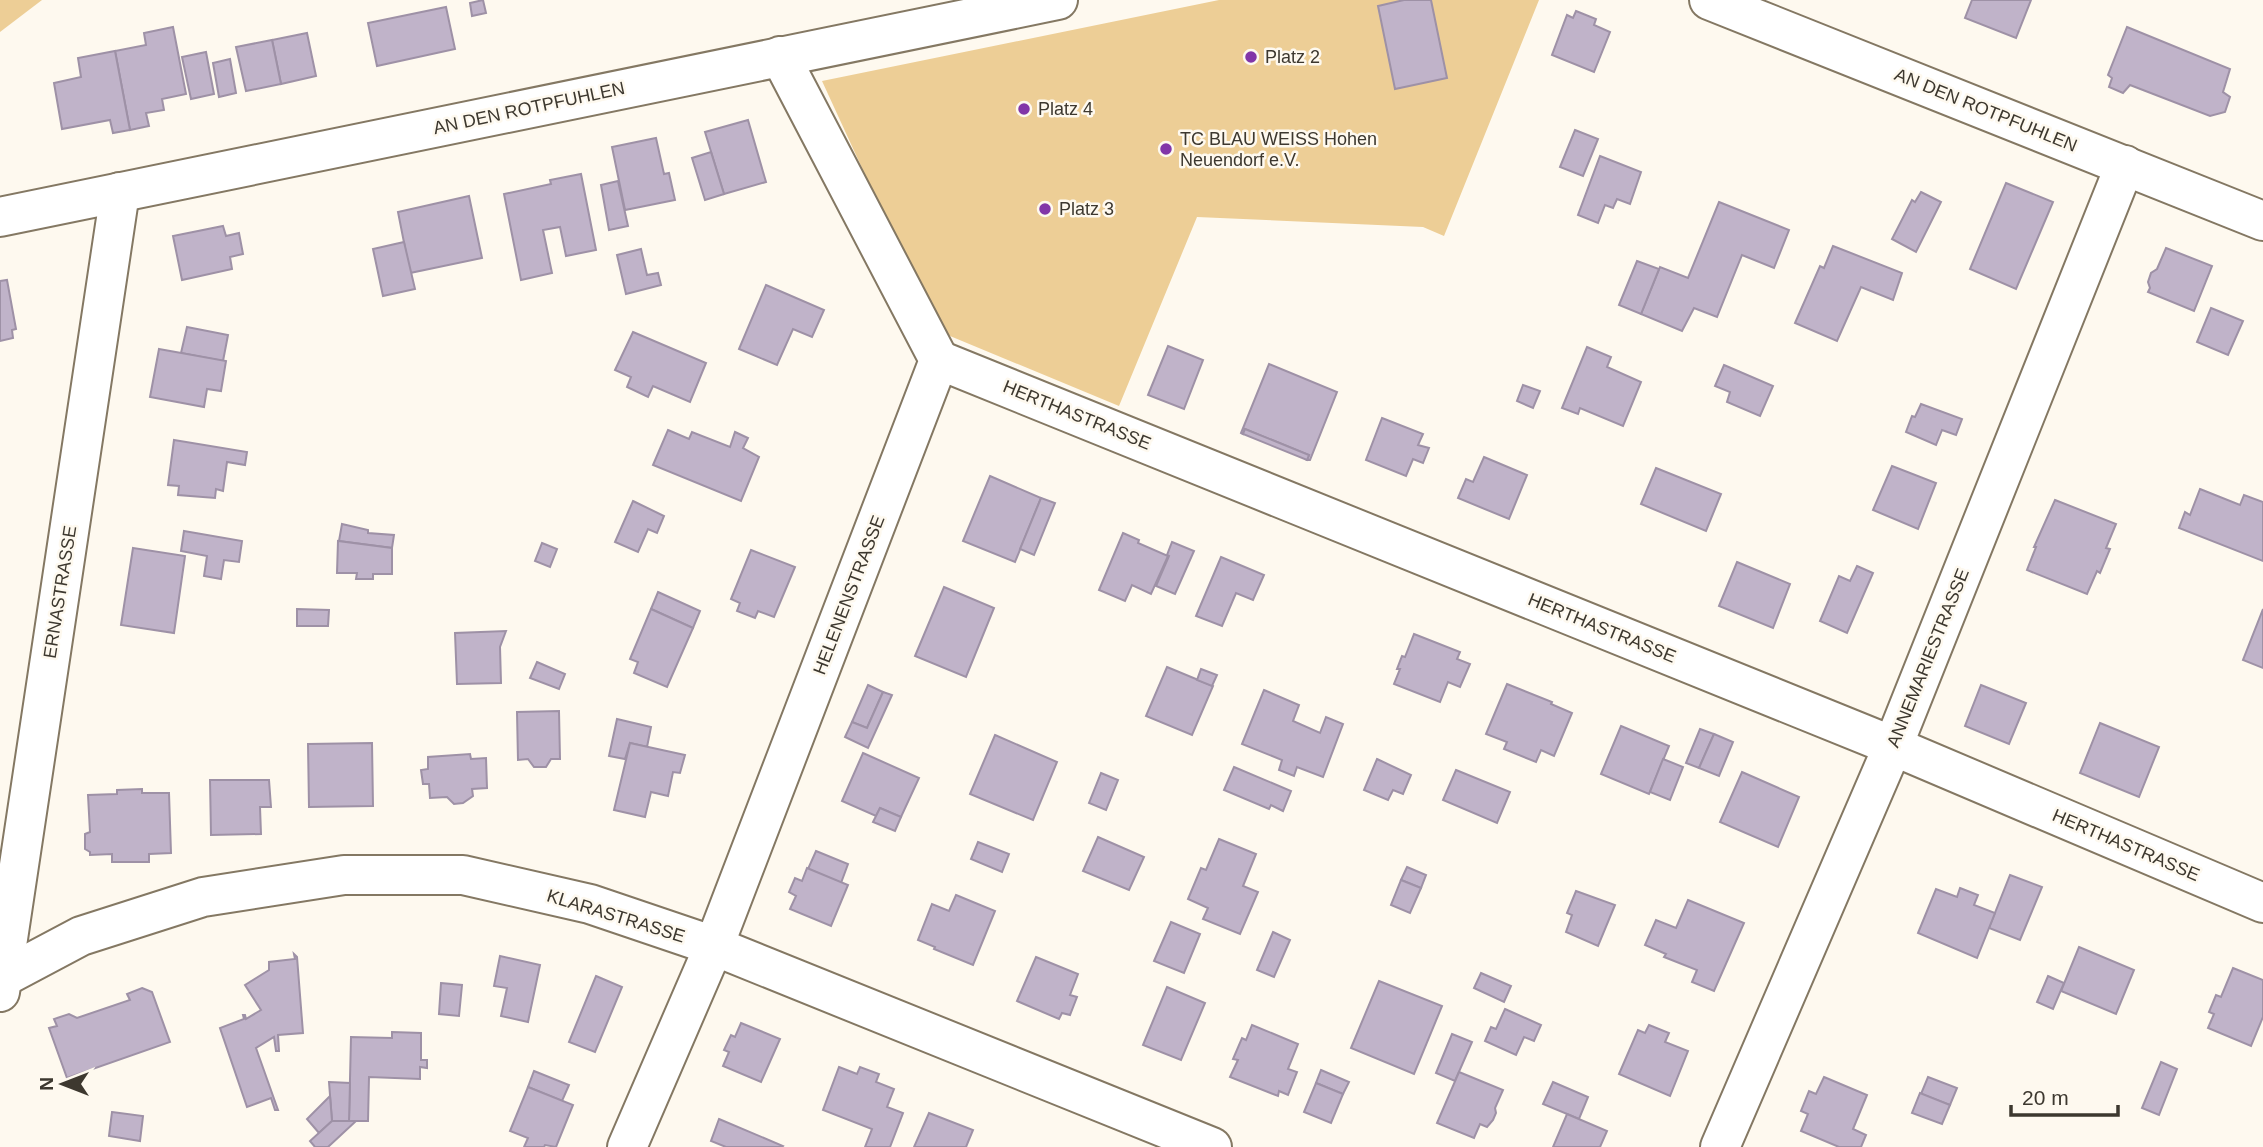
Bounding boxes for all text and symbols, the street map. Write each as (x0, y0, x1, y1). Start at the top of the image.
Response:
place label: Platz 2 (1265, 47, 1320, 67)
marker: Platz 2 (1243, 49, 1259, 65)
street label: AN DEN ROTPFUHLEN (1892, 64, 2080, 156)
street label: AN DEN ROTPFUHLEN (432, 78, 626, 138)
place label: Platz 4 (1038, 99, 1093, 119)
marker: Platz 4 (1016, 101, 1032, 117)
place label: TC BLAU WEISS Hohen Neuendorf e.V. (1180, 129, 1377, 170)
marker: TC BLAU WEISS Hohen Neuendorf e.V. (1158, 141, 1174, 157)
place label: Platz 3 (1059, 199, 1114, 219)
marker: Platz 3 (1037, 201, 1053, 217)
street label: HERTHASTRASSE (1000, 376, 1154, 454)
street label: HELENENSTRASSE (809, 512, 889, 678)
street label: ERNASTRASSE (40, 524, 80, 660)
street label: ANNEMARIESTRASSE (1883, 566, 1973, 750)
street label: HERTHASTRASSE (1525, 589, 1679, 667)
street label: HERTHASTRASSE (2050, 805, 2202, 885)
street label: KLARASTRASSE (545, 886, 687, 946)
north arrow (28, 1049, 98, 1119)
scale bar (2011, 1074, 2118, 1118)
text: N (36, 1077, 57, 1091)
text: 20 m (2022, 1086, 2069, 1109)

